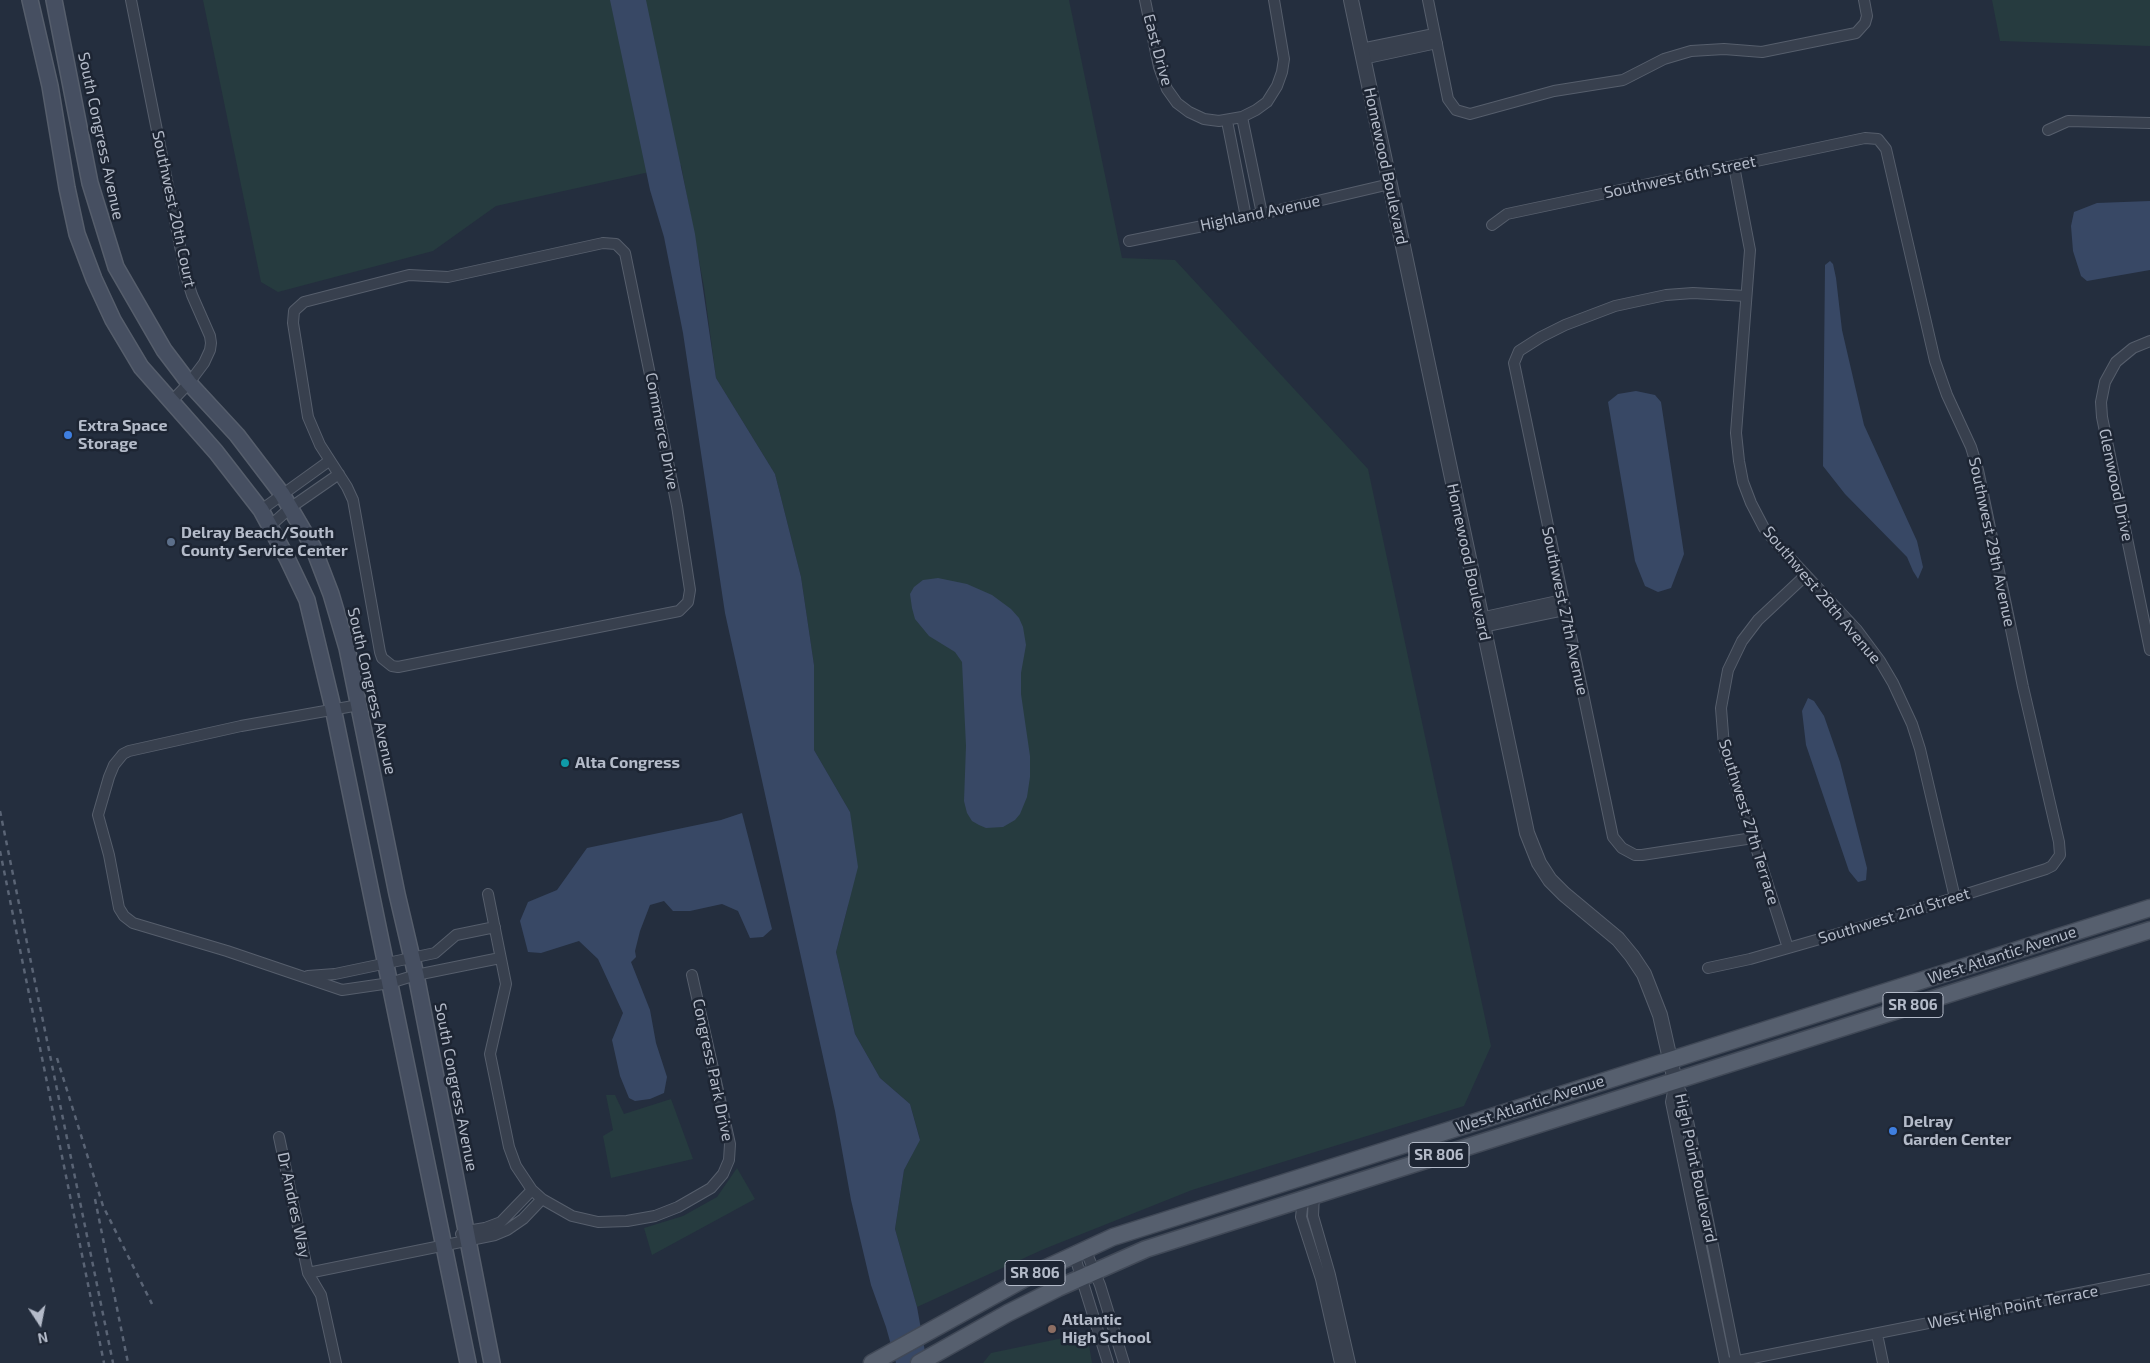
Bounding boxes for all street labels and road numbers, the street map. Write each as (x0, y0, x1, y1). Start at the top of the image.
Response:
street label: East Drive (1139, 12, 1177, 88)
street label: South Congress Avenue (74, 50, 128, 222)
street label: Homewood Boulevard (1360, 86, 1412, 246)
street label: Southwest 20th Court (148, 129, 200, 289)
street label: Southwest 6th Street (1602, 152, 1758, 202)
street label: Highland Avenue (1198, 191, 1322, 235)
street label: Commerce Drive (641, 371, 683, 491)
street label: Glenwood Drive (2095, 427, 2137, 543)
street label: Southwest 29th Avenue (1965, 455, 2019, 629)
street label: Homewood Boulevard (1443, 482, 1495, 642)
street label: Southwest 28th Avenue (1759, 522, 1885, 668)
street label: Southwest 27th Avenue (1538, 525, 1592, 697)
street label: South Congress Avenue (343, 606, 401, 776)
street label: Southwest 27th Terrace (1715, 737, 1783, 907)
street label: Southwest 2nd Street (1816, 884, 1972, 948)
street label: West Atlantic Avenue (1925, 922, 2079, 988)
road number: SR 806 (1883, 992, 1943, 1018)
street label: Congress Park Drive (689, 997, 737, 1143)
street label: South Congress Avenue (430, 1001, 482, 1173)
street label: West Atlantic Avenue (1453, 1071, 1607, 1137)
street label: High Point Boulevard (1671, 1092, 1721, 1244)
road number: SR 806 (1409, 1142, 1469, 1168)
street label: Dr Andres Way (273, 1150, 315, 1260)
road number: SR 806 (1005, 1260, 1065, 1286)
street label: West High Point Terrace (1926, 1281, 2100, 1333)

